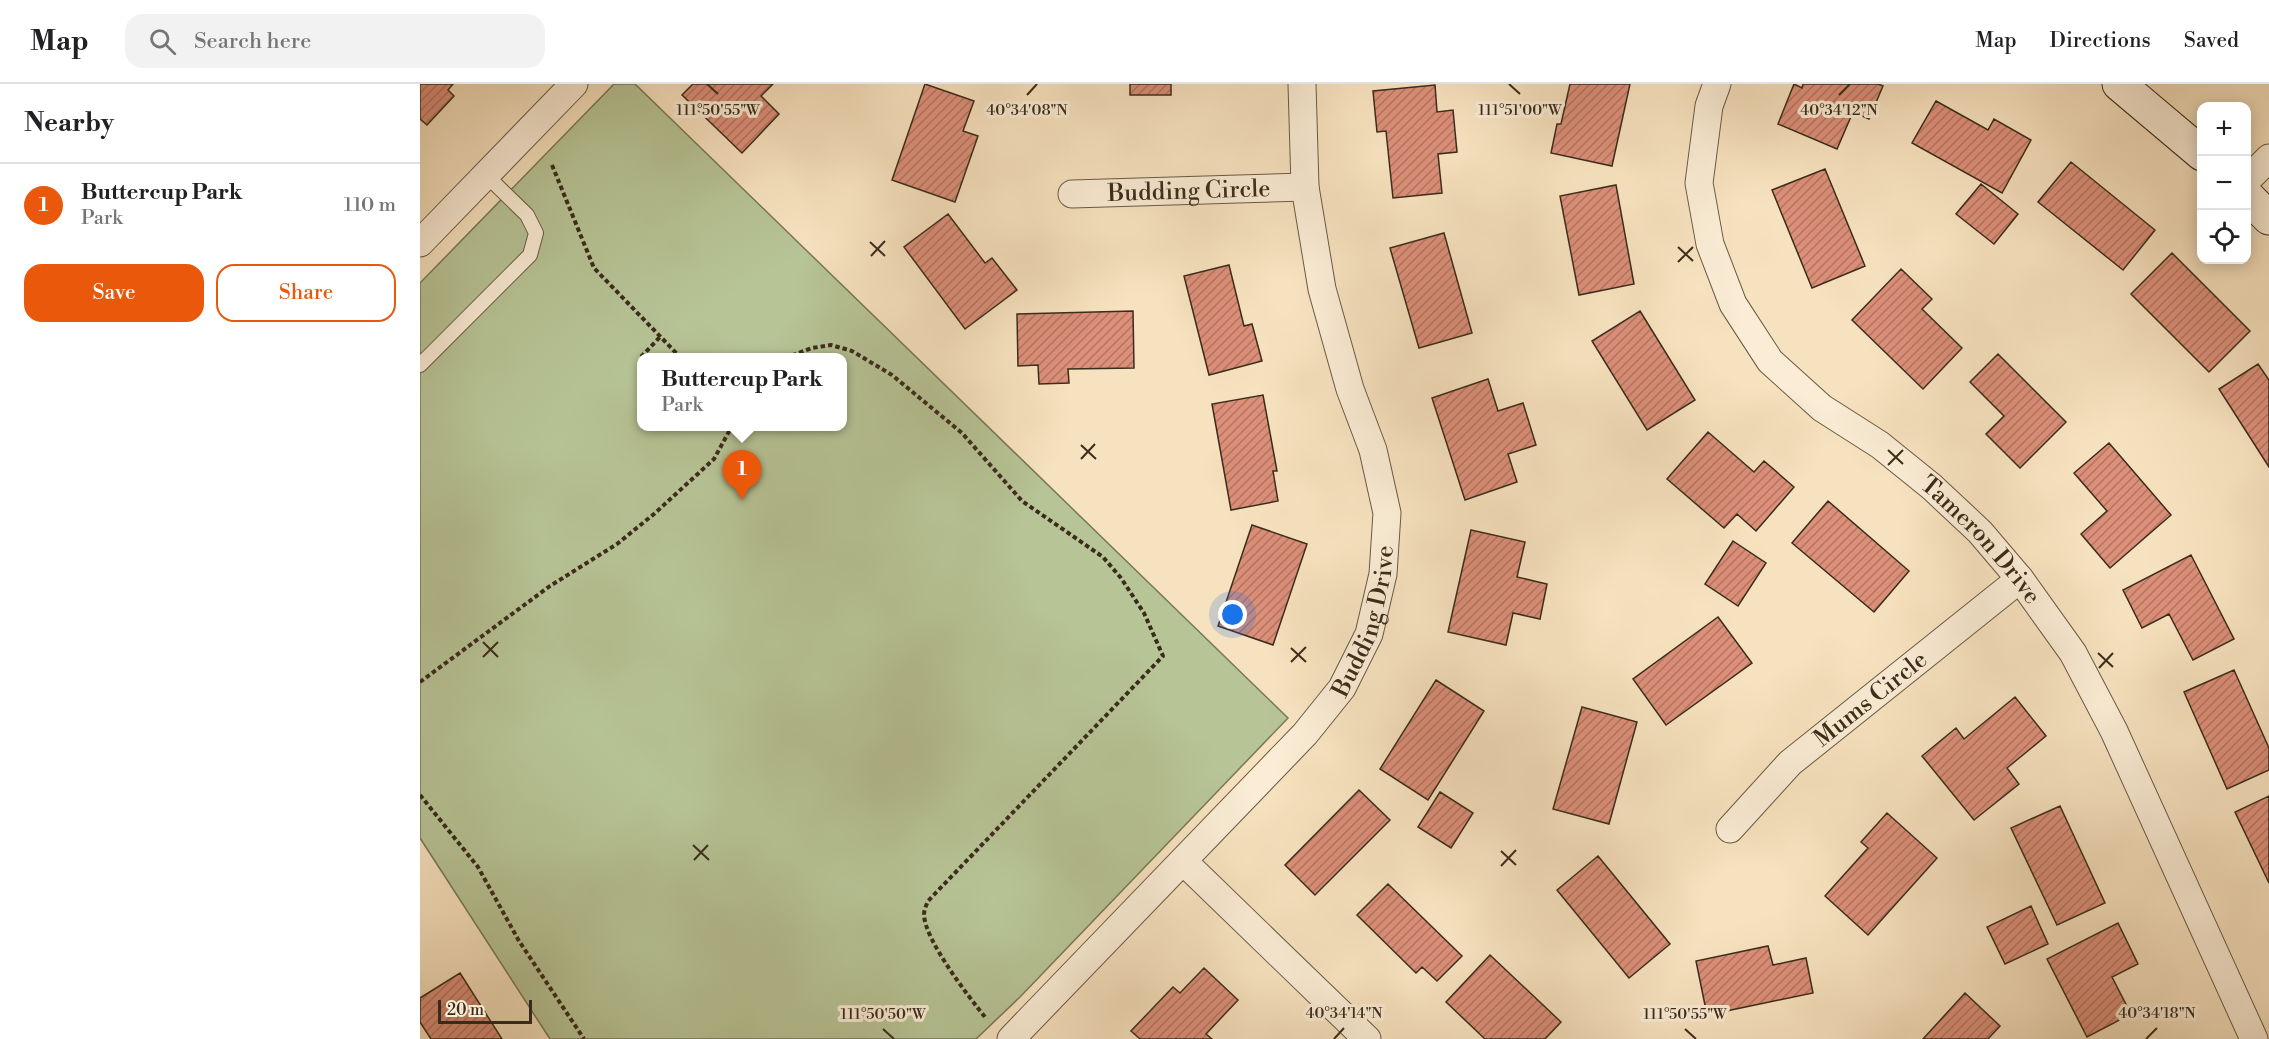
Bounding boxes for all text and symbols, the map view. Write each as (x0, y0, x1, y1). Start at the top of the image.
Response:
search box (125, 14, 545, 68)
text: Map (30, 24, 89, 59)
icon: search (146, 25, 179, 58)
text: Search here (194, 28, 311, 55)
text: Map (1975, 28, 2017, 54)
text: Directions (2050, 28, 2151, 54)
text: Saved (2184, 28, 2239, 54)
text: 111°50'55"W (676, 101, 760, 120)
text: 40°34'08"N (986, 101, 1068, 120)
text: 111°51'00"W (1478, 101, 1562, 120)
text: 40°34'12"N (1800, 101, 1878, 120)
map controls (2197, 102, 2251, 264)
button: + (2197, 102, 2251, 156)
text: Nearby (24, 107, 114, 139)
button: − (2197, 156, 2251, 210)
street label: Budding Circle (1106, 174, 1271, 209)
text: Buttercup Park (81, 179, 242, 206)
text: 1 (39, 193, 48, 218)
text: 110 m (344, 193, 396, 218)
text: Park (81, 206, 123, 231)
button: locate (2197, 210, 2251, 264)
button: Save (24, 264, 204, 322)
button: Share (216, 264, 396, 322)
popup (637, 353, 847, 431)
text: Buttercup Park (661, 366, 823, 393)
text: Park (661, 393, 703, 418)
pin: 1 (722, 450, 762, 500)
street label: Tameron Drive (1914, 470, 2047, 610)
street label: Budding Drive (1325, 544, 1401, 703)
your location (1218, 600, 1247, 629)
street label: Mums Circle (1808, 645, 1934, 754)
scale bar (438, 997, 532, 1024)
text: 20 m (447, 1000, 484, 1020)
text: 40°34'14"N (1306, 1004, 1383, 1023)
text: 40°34'18"N (2118, 1004, 2196, 1023)
text: 111°50'50"W (840, 1005, 926, 1024)
text: 111°50'55"W (1643, 1005, 1727, 1024)

